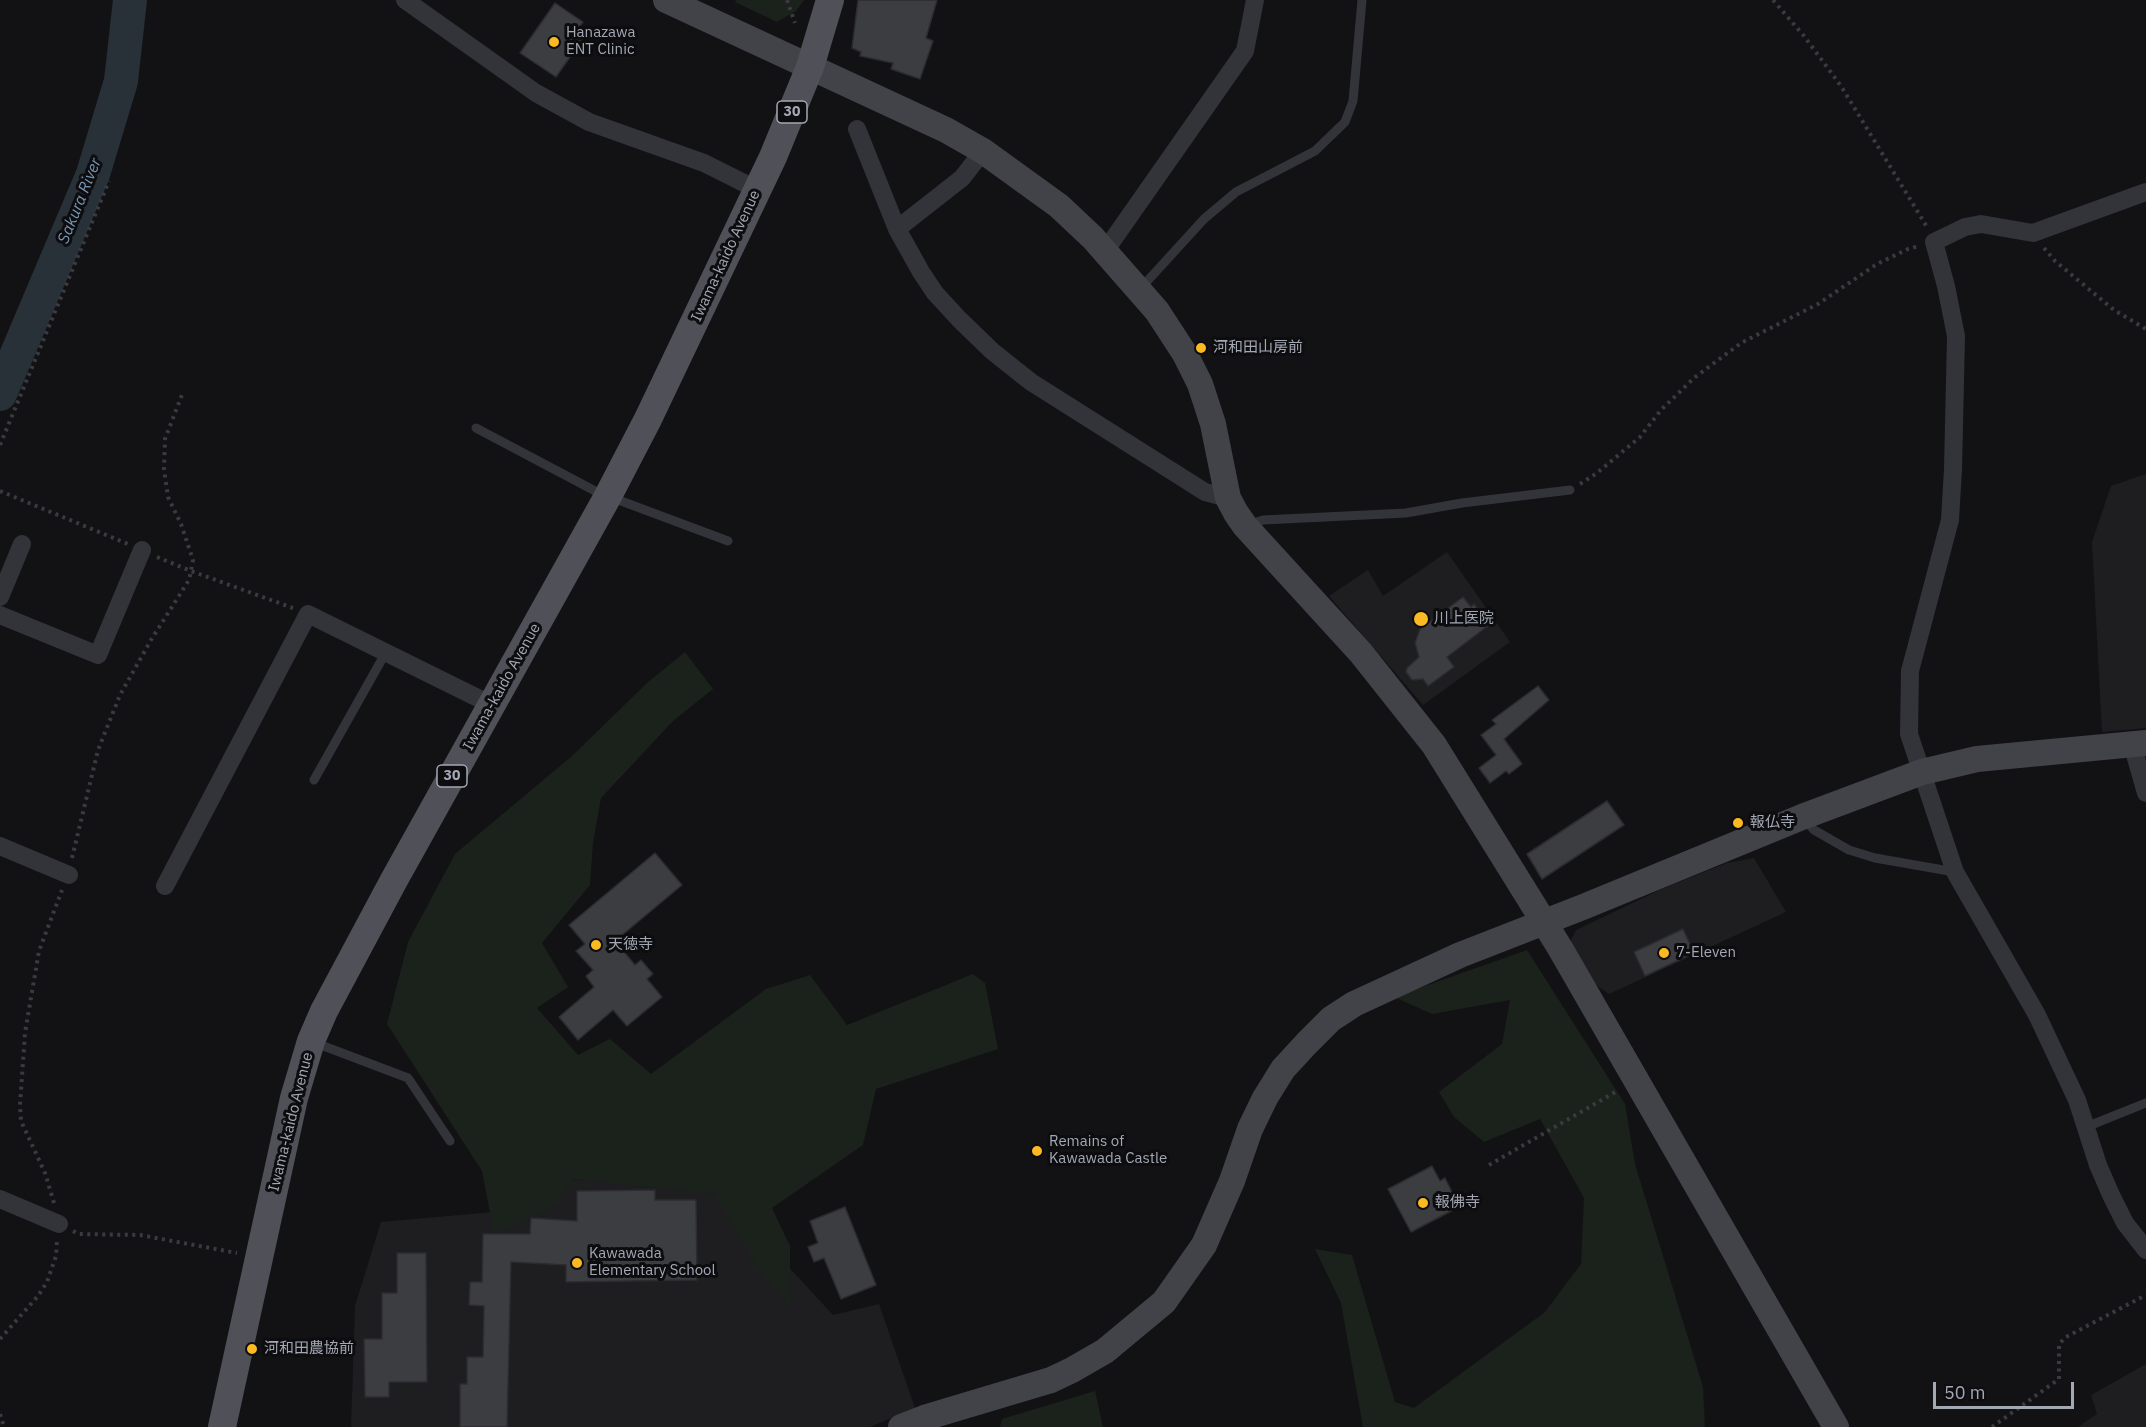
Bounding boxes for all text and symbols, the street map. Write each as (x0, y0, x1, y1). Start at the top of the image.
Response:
place label: Hanazawa ENT Clinic (566, 24, 635, 59)
marker: Hanazawa ENT Clinic (547, 35, 561, 49)
road number: 30 (777, 101, 807, 123)
water label: Sakura River (54, 155, 106, 247)
street label: Iwama-kaido Avenue (688, 188, 764, 324)
place label: 河和田山房前 (1213, 339, 1303, 357)
marker: 河和田山房前 (1194, 341, 1208, 355)
marker: 川上医院 (1412, 610, 1430, 628)
place label: 川上医院 (1434, 610, 1494, 628)
street label: Iwama-kaido Avenue (460, 620, 544, 754)
road number: 30 (437, 765, 467, 787)
place label: 報仏寺 (1750, 814, 1795, 832)
marker: 報仏寺 (1731, 816, 1745, 830)
place label: 天徳寺 (608, 936, 653, 954)
marker: 天徳寺 (589, 938, 603, 952)
place label: 7-Eleven (1676, 944, 1736, 962)
marker: 7-Eleven (1657, 946, 1671, 960)
street label: Iwama-kaido Avenue (265, 1051, 317, 1193)
place label: Remains of Kawawada Castle (1049, 1133, 1167, 1168)
marker: Remains of Kawawada Castle (1030, 1144, 1044, 1158)
place label: 報佛寺 (1435, 1194, 1480, 1212)
marker: 報佛寺 (1416, 1196, 1430, 1210)
place label: Kawawada Elementary School (589, 1245, 716, 1280)
marker: Kawawada Elementary School (570, 1256, 584, 1270)
place label: 河和田農協前 (264, 1340, 354, 1358)
marker: 河和田農協前 (245, 1342, 259, 1356)
scale bar (1936, 1370, 2077, 1408)
text: 50 m (1944, 1381, 1986, 1404)

